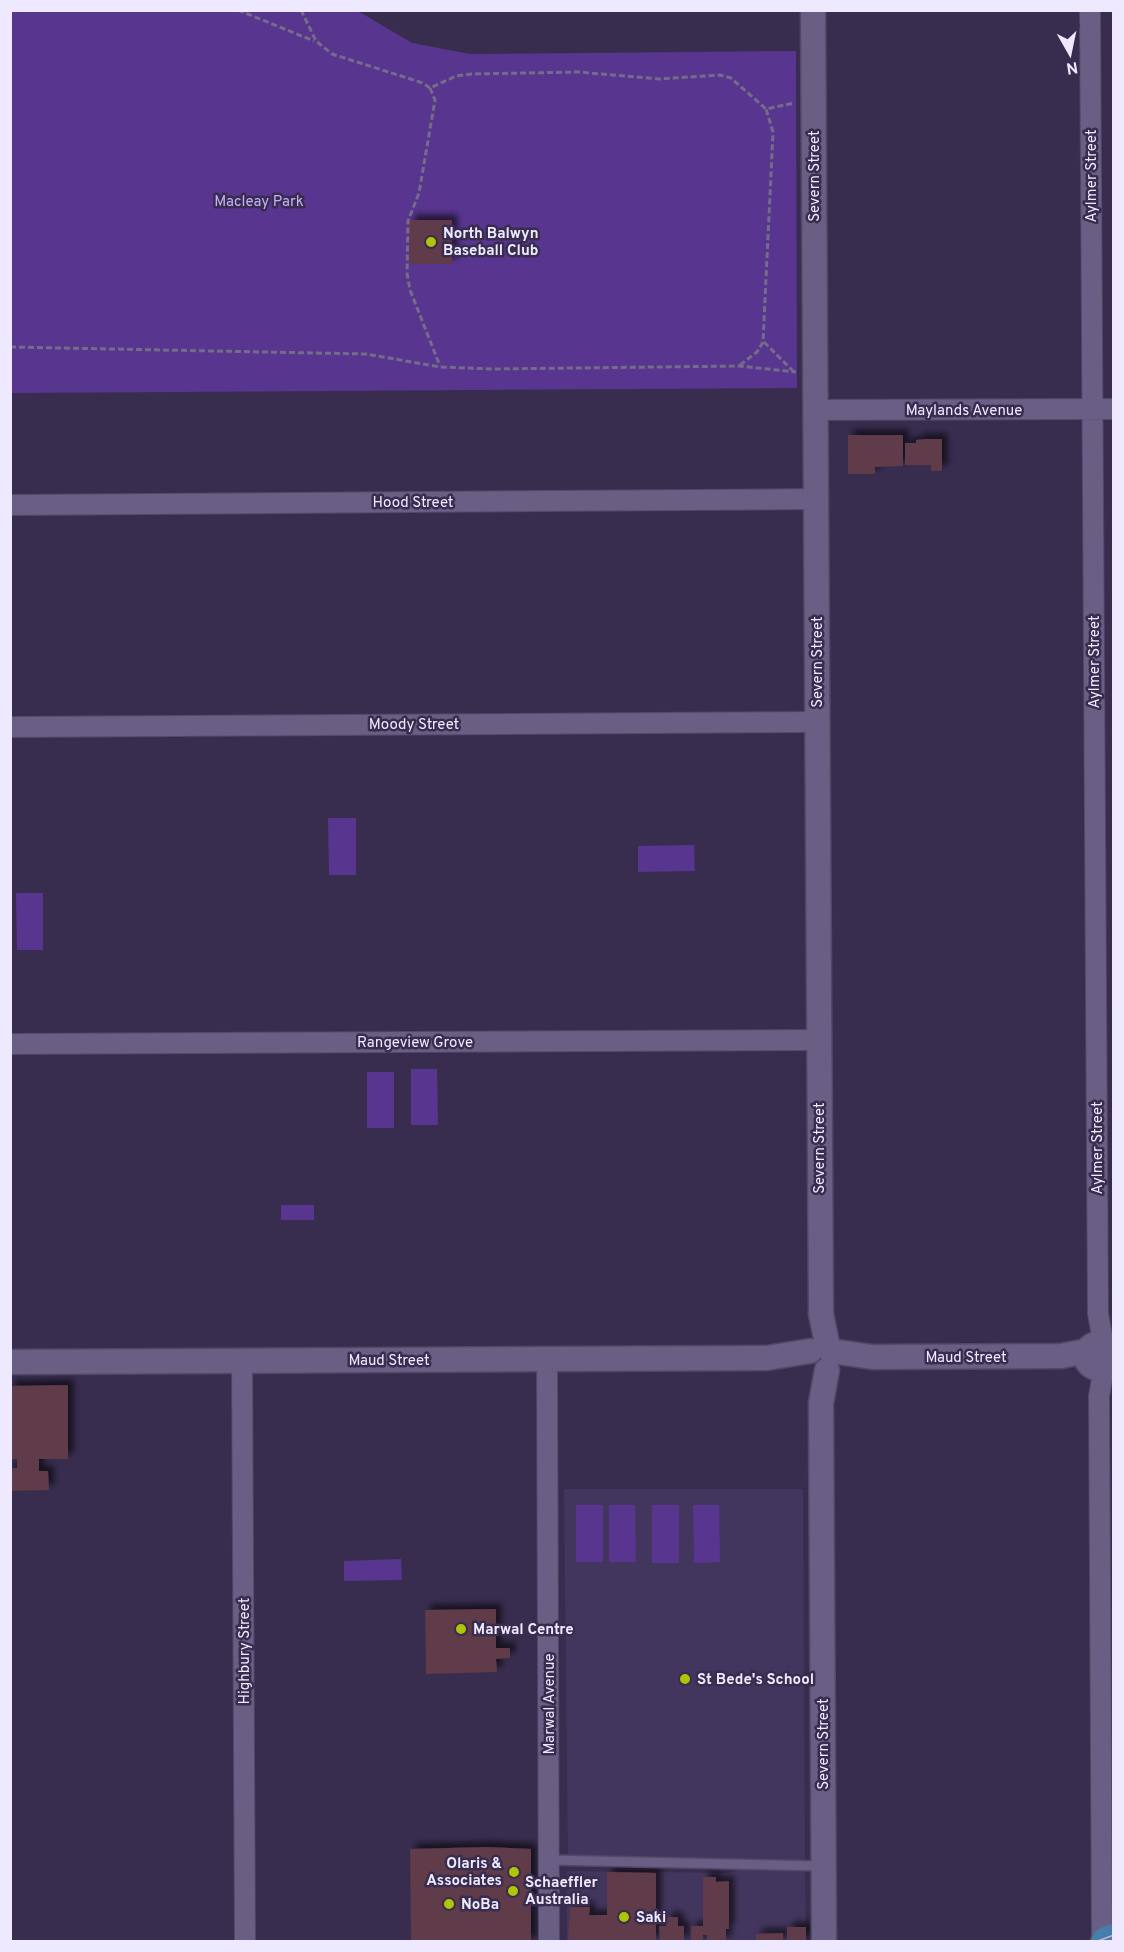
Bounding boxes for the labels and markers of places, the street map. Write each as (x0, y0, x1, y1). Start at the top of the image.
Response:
place label: North Balwyn Baseball Club (443, 225, 539, 261)
marker: North Balwyn Baseball Club (424, 235, 438, 249)
place label: Marwal Centre (473, 1621, 574, 1640)
marker: Marwal Centre (454, 1622, 468, 1636)
place label: St Bede's School (697, 1671, 814, 1690)
marker: St Bede's School (678, 1672, 692, 1686)
place label: Olaris & Associates (426, 1855, 502, 1891)
marker: Olaris & Associates (507, 1865, 521, 1879)
place label: Schaeffler Australia (525, 1874, 599, 1910)
marker: Schaeffler Australia (506, 1884, 520, 1898)
place label: NoBa (461, 1896, 499, 1915)
marker: NoBa (442, 1897, 456, 1911)
place label: Saki (636, 1909, 666, 1928)
marker: Saki (617, 1910, 631, 1924)

